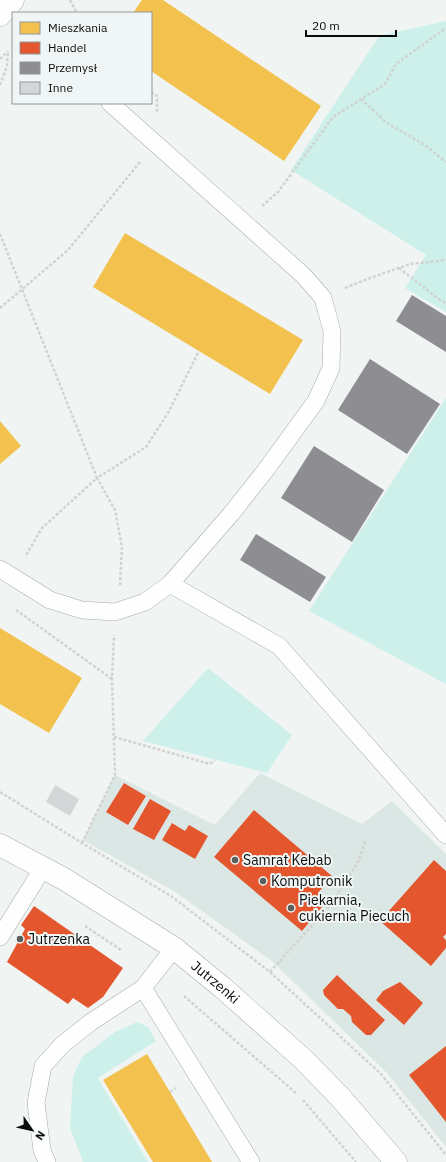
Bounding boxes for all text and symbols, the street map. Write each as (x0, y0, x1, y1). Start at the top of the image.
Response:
legend (12, 12, 152, 104)
scale bar (306, 12, 396, 38)
text: 20 m (312, 18, 340, 33)
text: Mieszkania (48, 20, 108, 35)
text: Handel (48, 40, 87, 55)
text: Przemysł (48, 60, 98, 75)
text: Inne (48, 80, 73, 95)
place label: Samrat Kebab (243, 851, 332, 869)
marker: Samrat Kebab (230, 855, 240, 865)
place label: Komputronik (271, 872, 353, 890)
marker: Komputronik (258, 876, 268, 886)
place label: Piekarnia, cukiernia Piecuch (299, 891, 410, 925)
marker: Piekarnia, cukiernia Piecuch (286, 903, 296, 913)
place label: Jutrzenka (28, 930, 90, 948)
marker: Jutrzenka (15, 934, 25, 944)
street label: Jutrzenki (187, 957, 244, 1008)
north arrow (12, 1110, 52, 1150)
text: N (32, 1128, 48, 1143)

